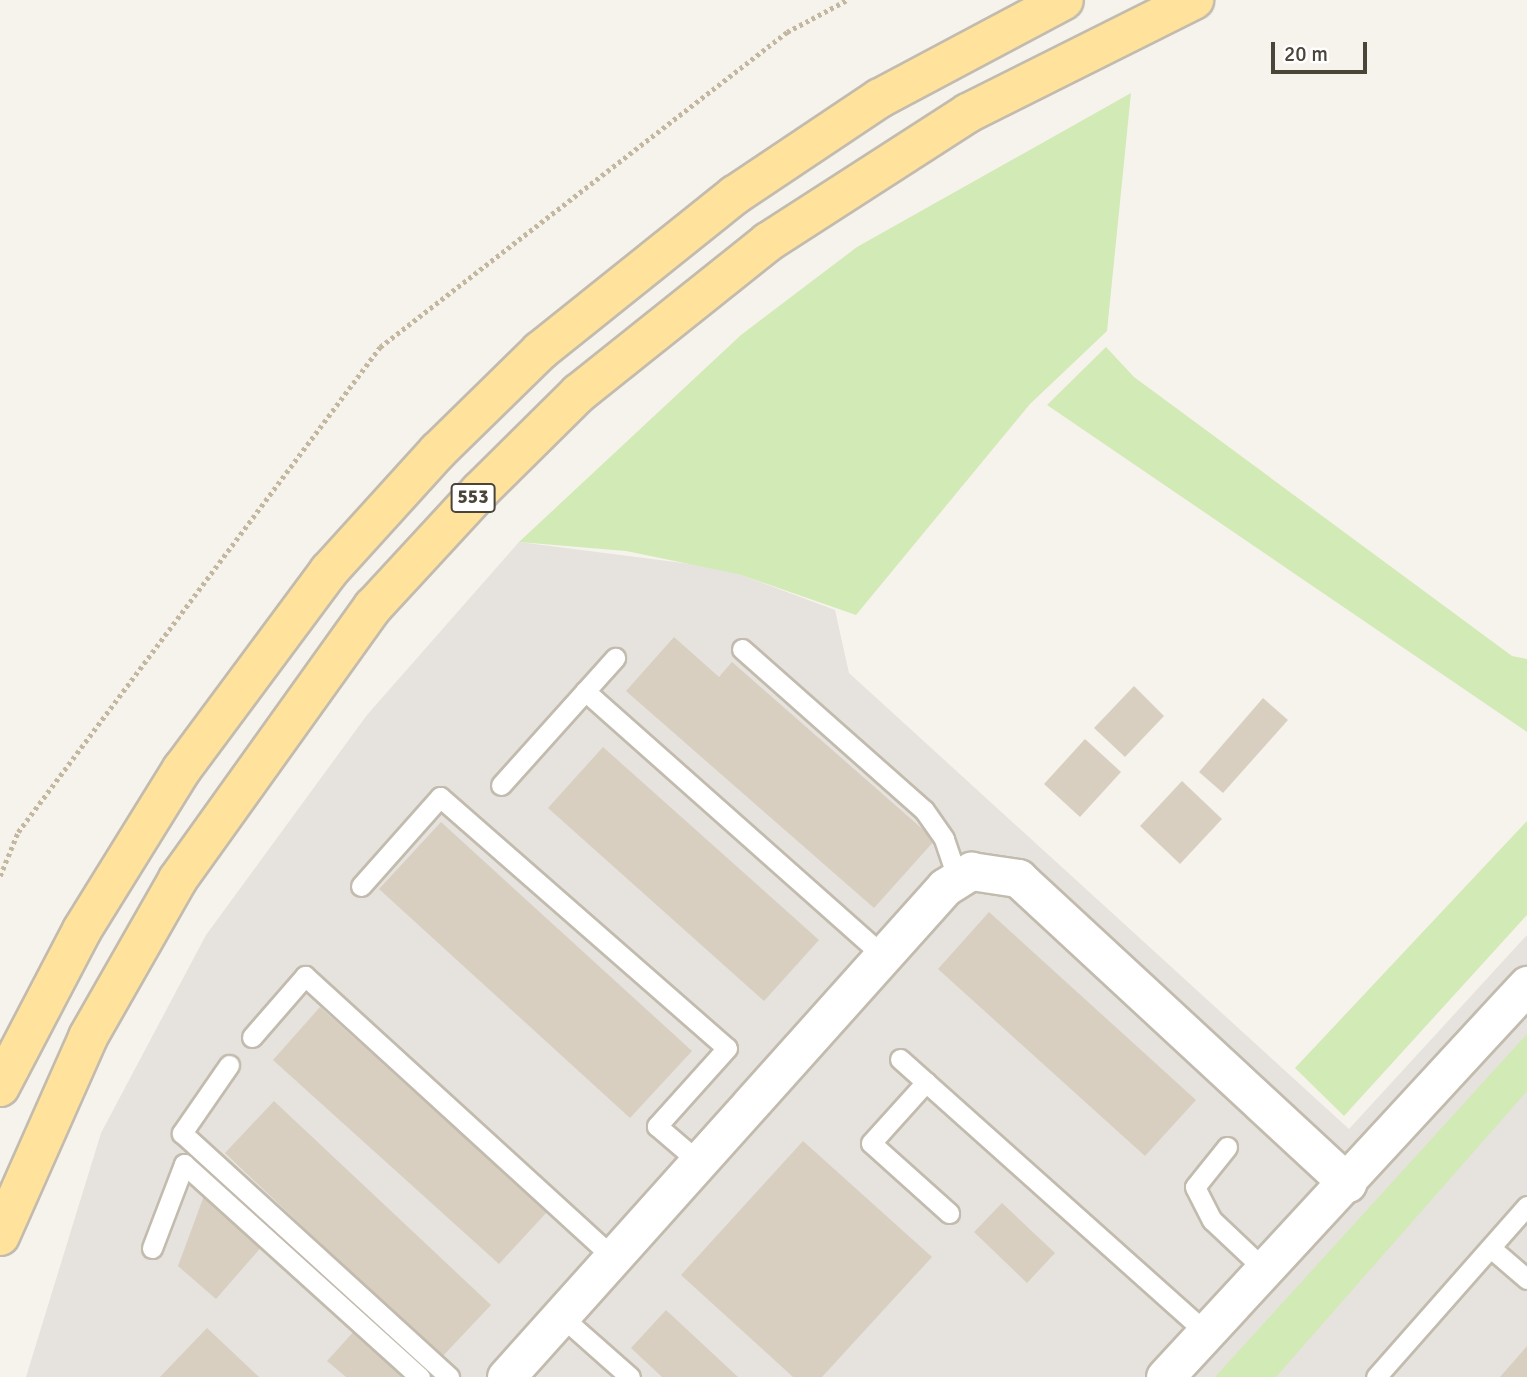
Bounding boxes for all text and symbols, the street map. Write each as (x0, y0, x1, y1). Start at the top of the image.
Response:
scale bar (1275, 28, 1371, 72)
text: 20 m (1284, 41, 1328, 67)
road number: 553 (450, 482, 496, 513)

